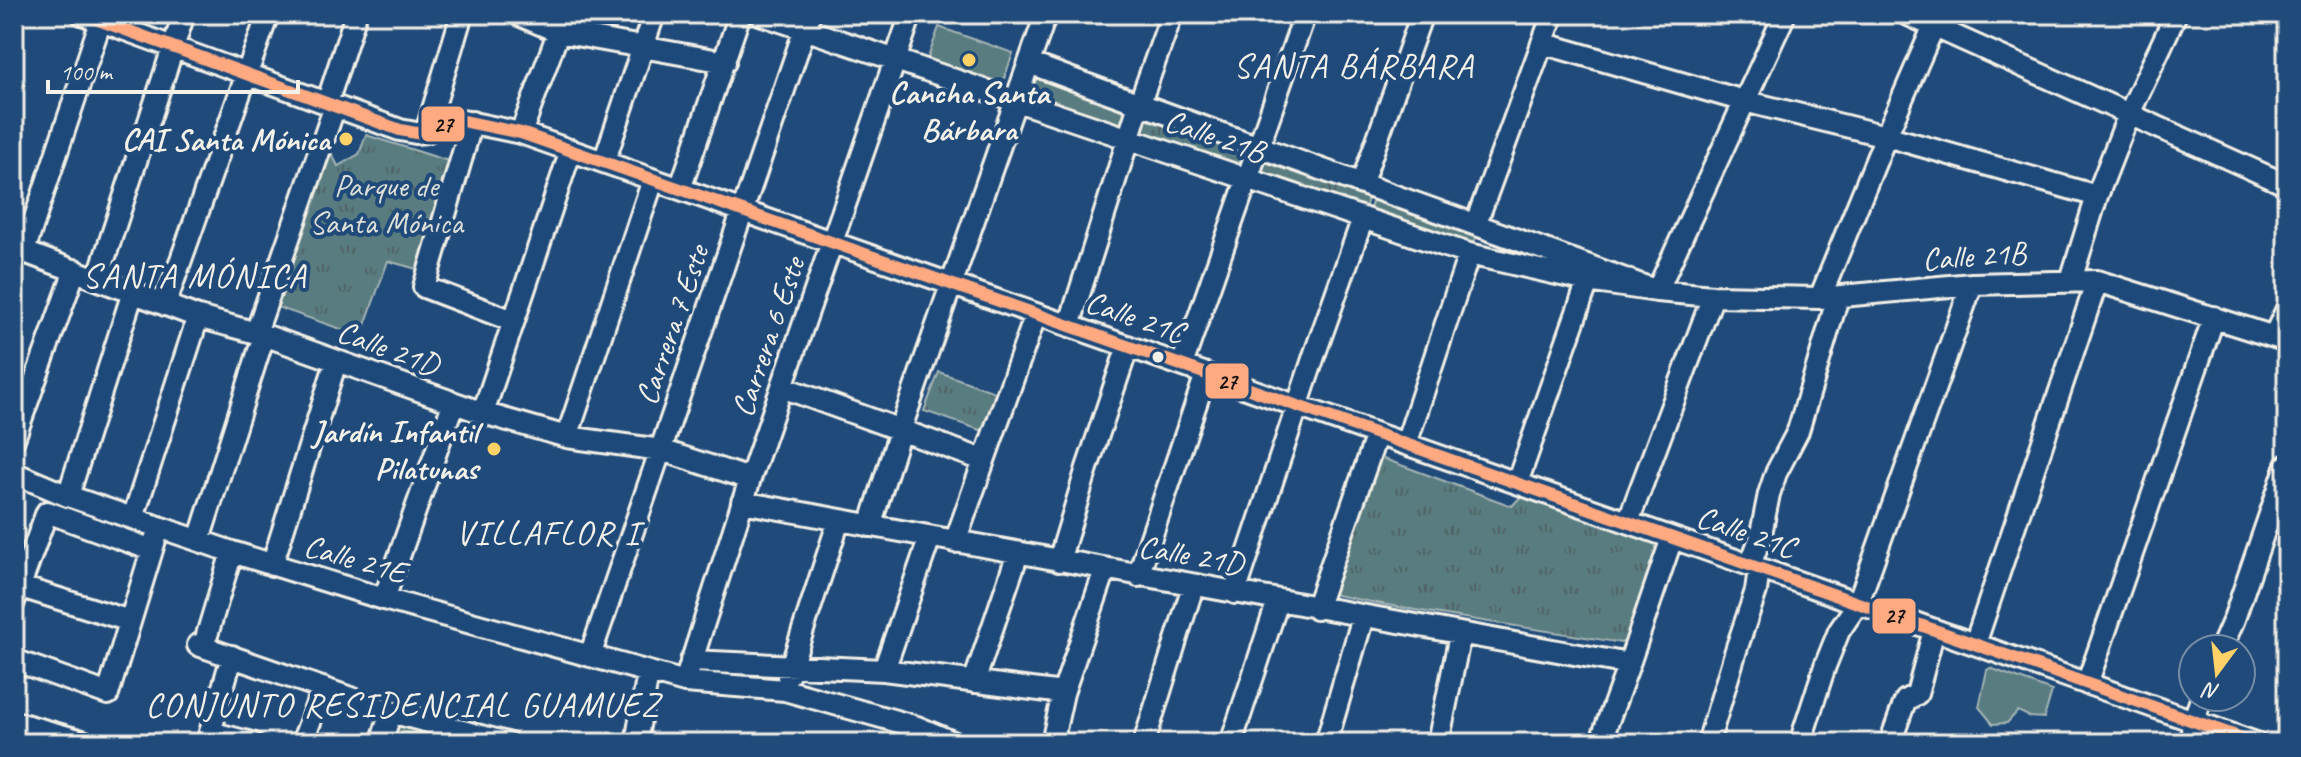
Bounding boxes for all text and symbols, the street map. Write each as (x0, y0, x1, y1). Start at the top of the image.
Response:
scale bar (48, 44, 298, 94)
district label: SANTA BÁRBARA (1233, 44, 1475, 87)
marker: Cancha Santa Bárbara (960, 51, 978, 69)
text: 100 m (60, 57, 114, 87)
place label: Cancha Santa Bárbara (889, 72, 1052, 150)
street label: Calle 21B (1159, 100, 1273, 173)
line badge: 27 (420, 105, 466, 143)
text: 27 (433, 111, 455, 139)
place label: CAI Santa Mónica (122, 119, 333, 160)
marker: CAI Santa Mónica (337, 130, 355, 148)
park label: Parque de Santa Mónica (309, 165, 465, 243)
street label: Calle 21B (1921, 232, 2029, 280)
street label: Carrera 7 Este (626, 237, 719, 410)
street label: Carrera 6 Este (722, 249, 815, 422)
district label: SANTA MÓNICA (83, 254, 307, 297)
street label: Calle 21C (1080, 281, 1193, 354)
street label: Calle 21D (331, 311, 447, 386)
unlabelled marker (1150, 349, 1166, 365)
line badge: 27 (1204, 362, 1250, 400)
text: 27 (1217, 368, 1239, 396)
place label: Jardín Infantil Pilatunas (310, 411, 484, 489)
marker: Jardín Infantil Pilatunas (485, 440, 503, 458)
street label: Calle 21C (1691, 496, 1804, 569)
district label: VILLAFLOR I (456, 511, 646, 554)
street label: Calle 21E (299, 525, 414, 594)
street label: Calle 21D (1136, 526, 1249, 585)
line badge: 27 (1871, 597, 1917, 635)
text: 27 (1884, 602, 1906, 630)
north arrow (2177, 633, 2257, 713)
text: N (2199, 675, 2222, 707)
district label: CONJUNTO RESIDENCIAL GUAMUEZ (145, 683, 664, 726)

